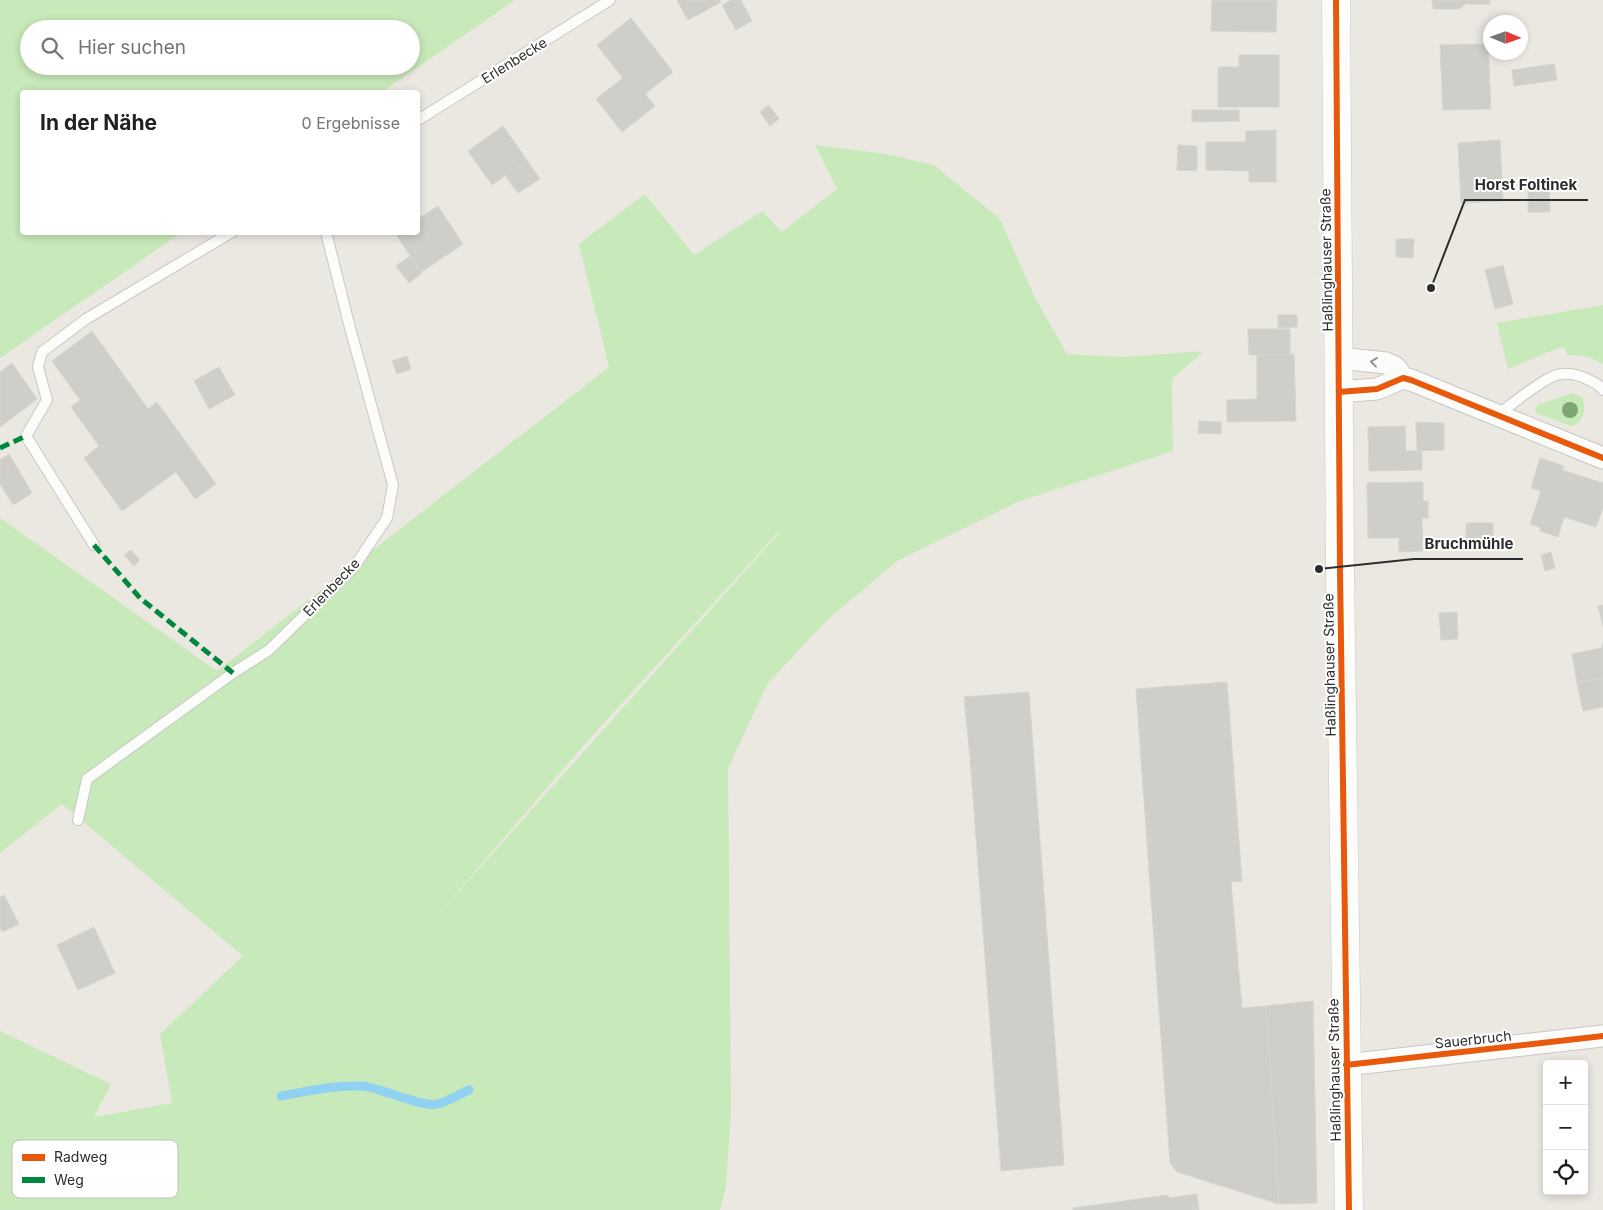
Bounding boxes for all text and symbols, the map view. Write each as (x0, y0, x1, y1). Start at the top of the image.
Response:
north arrow (1483, 15, 1528, 60)
search box (20, 20, 420, 75)
street label: Erlenbecke (478, 33, 550, 87)
icon: search (38, 34, 66, 62)
text: Hier suchen (78, 36, 186, 59)
text: In der Nähe (40, 110, 157, 135)
text: 0 Ergebnisse (302, 113, 400, 133)
callout: Horst Foltinek (1465, 170, 1588, 200)
text: Horst Foltinek (1475, 175, 1577, 194)
street label: Haßlinghauser Straße (1316, 188, 1336, 332)
one-way arrow (1370, 357, 1378, 368)
callout: Bruchmühle (1414, 529, 1523, 559)
text: Bruchmühle (1425, 534, 1514, 553)
street label: Erlenbecke (299, 554, 363, 620)
street label: Haßlinghauser Straße (1319, 593, 1339, 737)
street label: Haßlinghauser Straße (1324, 998, 1344, 1142)
street label: Sauerbruch (1434, 1027, 1512, 1051)
map controls (1543, 1060, 1588, 1195)
button: + (1543, 1060, 1588, 1105)
button: − (1543, 1105, 1588, 1150)
legend (12, 1140, 178, 1198)
text: Radweg (54, 1148, 107, 1165)
button: locate (1543, 1150, 1588, 1195)
text: Weg (54, 1171, 84, 1188)

